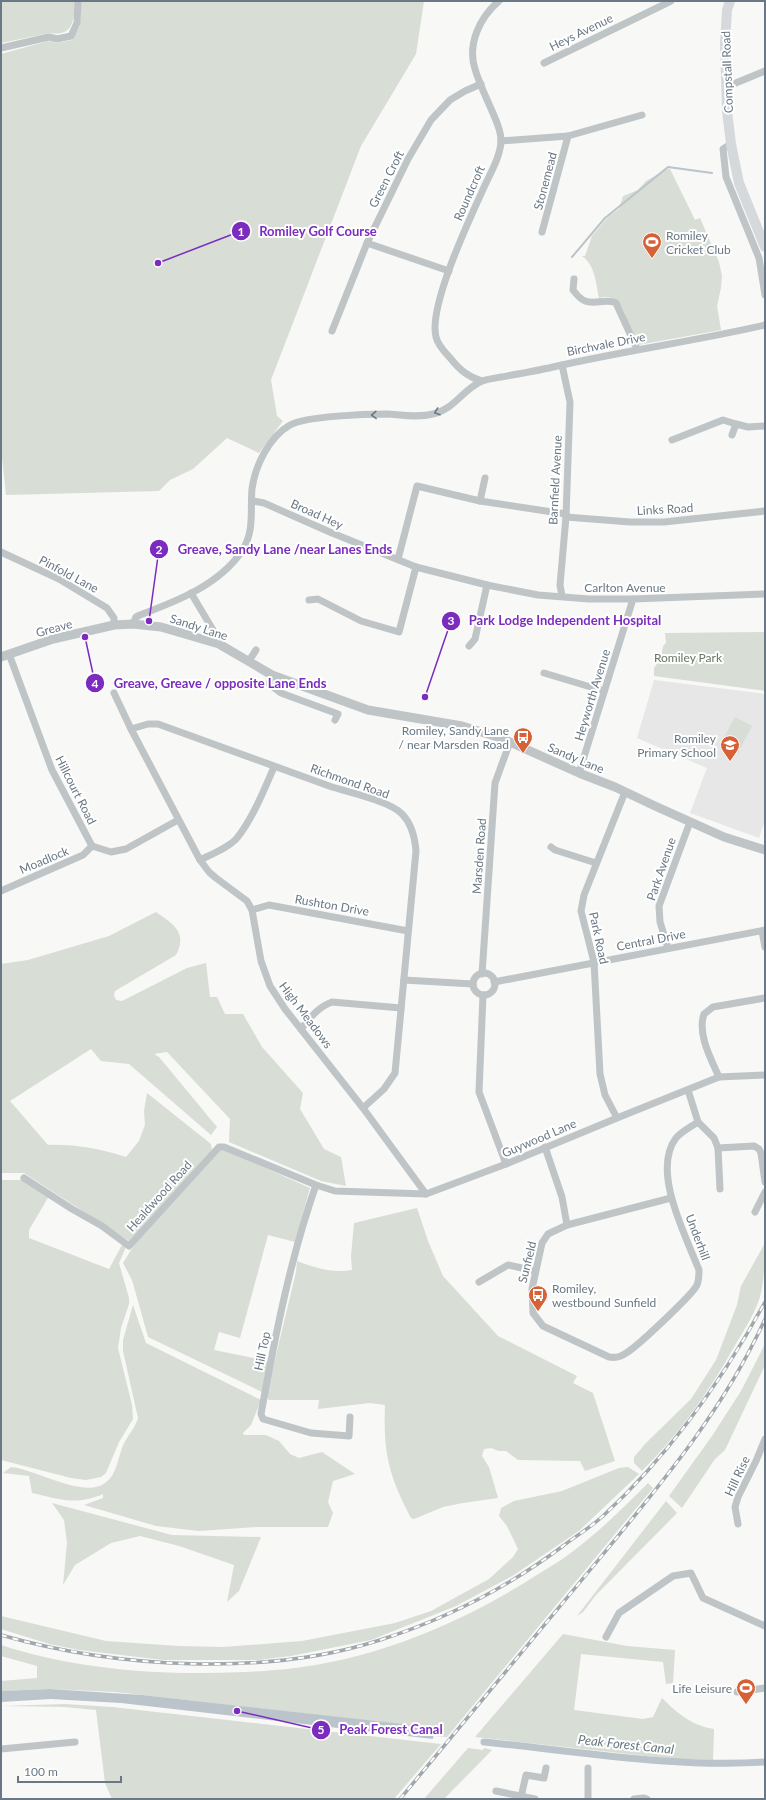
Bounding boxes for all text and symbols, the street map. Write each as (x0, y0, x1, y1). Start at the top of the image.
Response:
street label: Heys Avenue (547, 10, 615, 54)
street label: Compstall Road (718, 31, 736, 113)
street label: Green Croft (365, 147, 407, 210)
street label: Stonemead (530, 150, 560, 212)
street label: Roundcroft (450, 162, 488, 223)
callout: Romiley Golf Course (231, 219, 385, 244)
text: Romiley Golf Course (259, 223, 377, 239)
text: 1 (238, 224, 245, 239)
place label: Romiley Cricket Club (666, 228, 731, 257)
sports icon: Romiley Cricket Club (641, 231, 663, 259)
street label: Birchvale Drive (565, 329, 647, 359)
one-way arrow (434, 408, 441, 416)
one-way arrow (371, 410, 377, 419)
street label: Barnfield Avenue (545, 435, 565, 525)
street label: Broad Hey (289, 496, 346, 532)
street label: Links Road (636, 500, 694, 518)
callout: Greave, Sandy Lane /near Lanes Ends (149, 537, 400, 562)
text: Greave, Sandy Lane /near Lanes Ends (178, 541, 393, 557)
text: 2 (156, 542, 163, 557)
street label: Pinfold Lane (37, 552, 101, 596)
street label: Carlton Avenue (584, 580, 666, 595)
callout: Park Lodge Independent Hospital (441, 608, 669, 633)
street label: Sandy Lane (168, 611, 230, 643)
text: Park Lodge Independent Hospital (469, 612, 661, 628)
text: 3 (448, 613, 455, 628)
street label: Greave (34, 616, 74, 640)
street label: Heyworth Avenue (571, 647, 613, 743)
park label: Romiley Park (654, 650, 723, 665)
callout: Greave, Greave / opposite Lane Ends (85, 671, 334, 696)
text: Greave, Greave / opposite Lane Ends (114, 675, 327, 691)
text: 4 (92, 676, 99, 691)
place label: Romiley, Sandy Lane / near Marsden Road (398, 723, 509, 752)
bus stop icon: Romiley, Sandy Lane / near Marsden Road (512, 726, 534, 754)
place label: Romiley Primary School (637, 731, 717, 760)
school or university icon: Romiley Primary School (719, 734, 741, 762)
street label: Sandy Lane (545, 739, 607, 777)
street label: Hillcourt Road (52, 753, 100, 827)
street label: Richmond Road (309, 760, 391, 802)
street label: Marsden Road (469, 818, 489, 894)
street label: Park Avenue (643, 835, 679, 903)
street label: Moadlock (17, 843, 72, 877)
street label: Rushton Drive (294, 891, 370, 919)
street label: Park Road (586, 910, 612, 966)
street label: Central Drive (615, 926, 687, 954)
street label: High Meadows (276, 979, 336, 1051)
street label: Guywood Lane (500, 1116, 578, 1160)
street label: Healdwood Road (123, 1157, 195, 1235)
street label: Underhill (682, 1212, 714, 1262)
street label: Sunfield (515, 1240, 539, 1284)
place label: Romiley, westbound Sunfield (552, 1281, 656, 1310)
bus stop icon: Romiley, westbound Sunfield (527, 1284, 549, 1312)
street label: Hill Top (251, 1330, 273, 1372)
street label: Hill Rise (721, 1454, 753, 1498)
sports icon: Life Leisure (735, 1677, 757, 1705)
place label: Life Leisure (672, 1681, 732, 1696)
callout: Peak Forest Canal (311, 1717, 450, 1742)
text: Peak Forest Canal (339, 1721, 443, 1737)
text: 5 (318, 1722, 325, 1737)
water label: Peak Forest Canal (577, 1731, 675, 1757)
scale bar (18, 1758, 121, 1784)
text: 100 m (24, 1764, 58, 1779)

